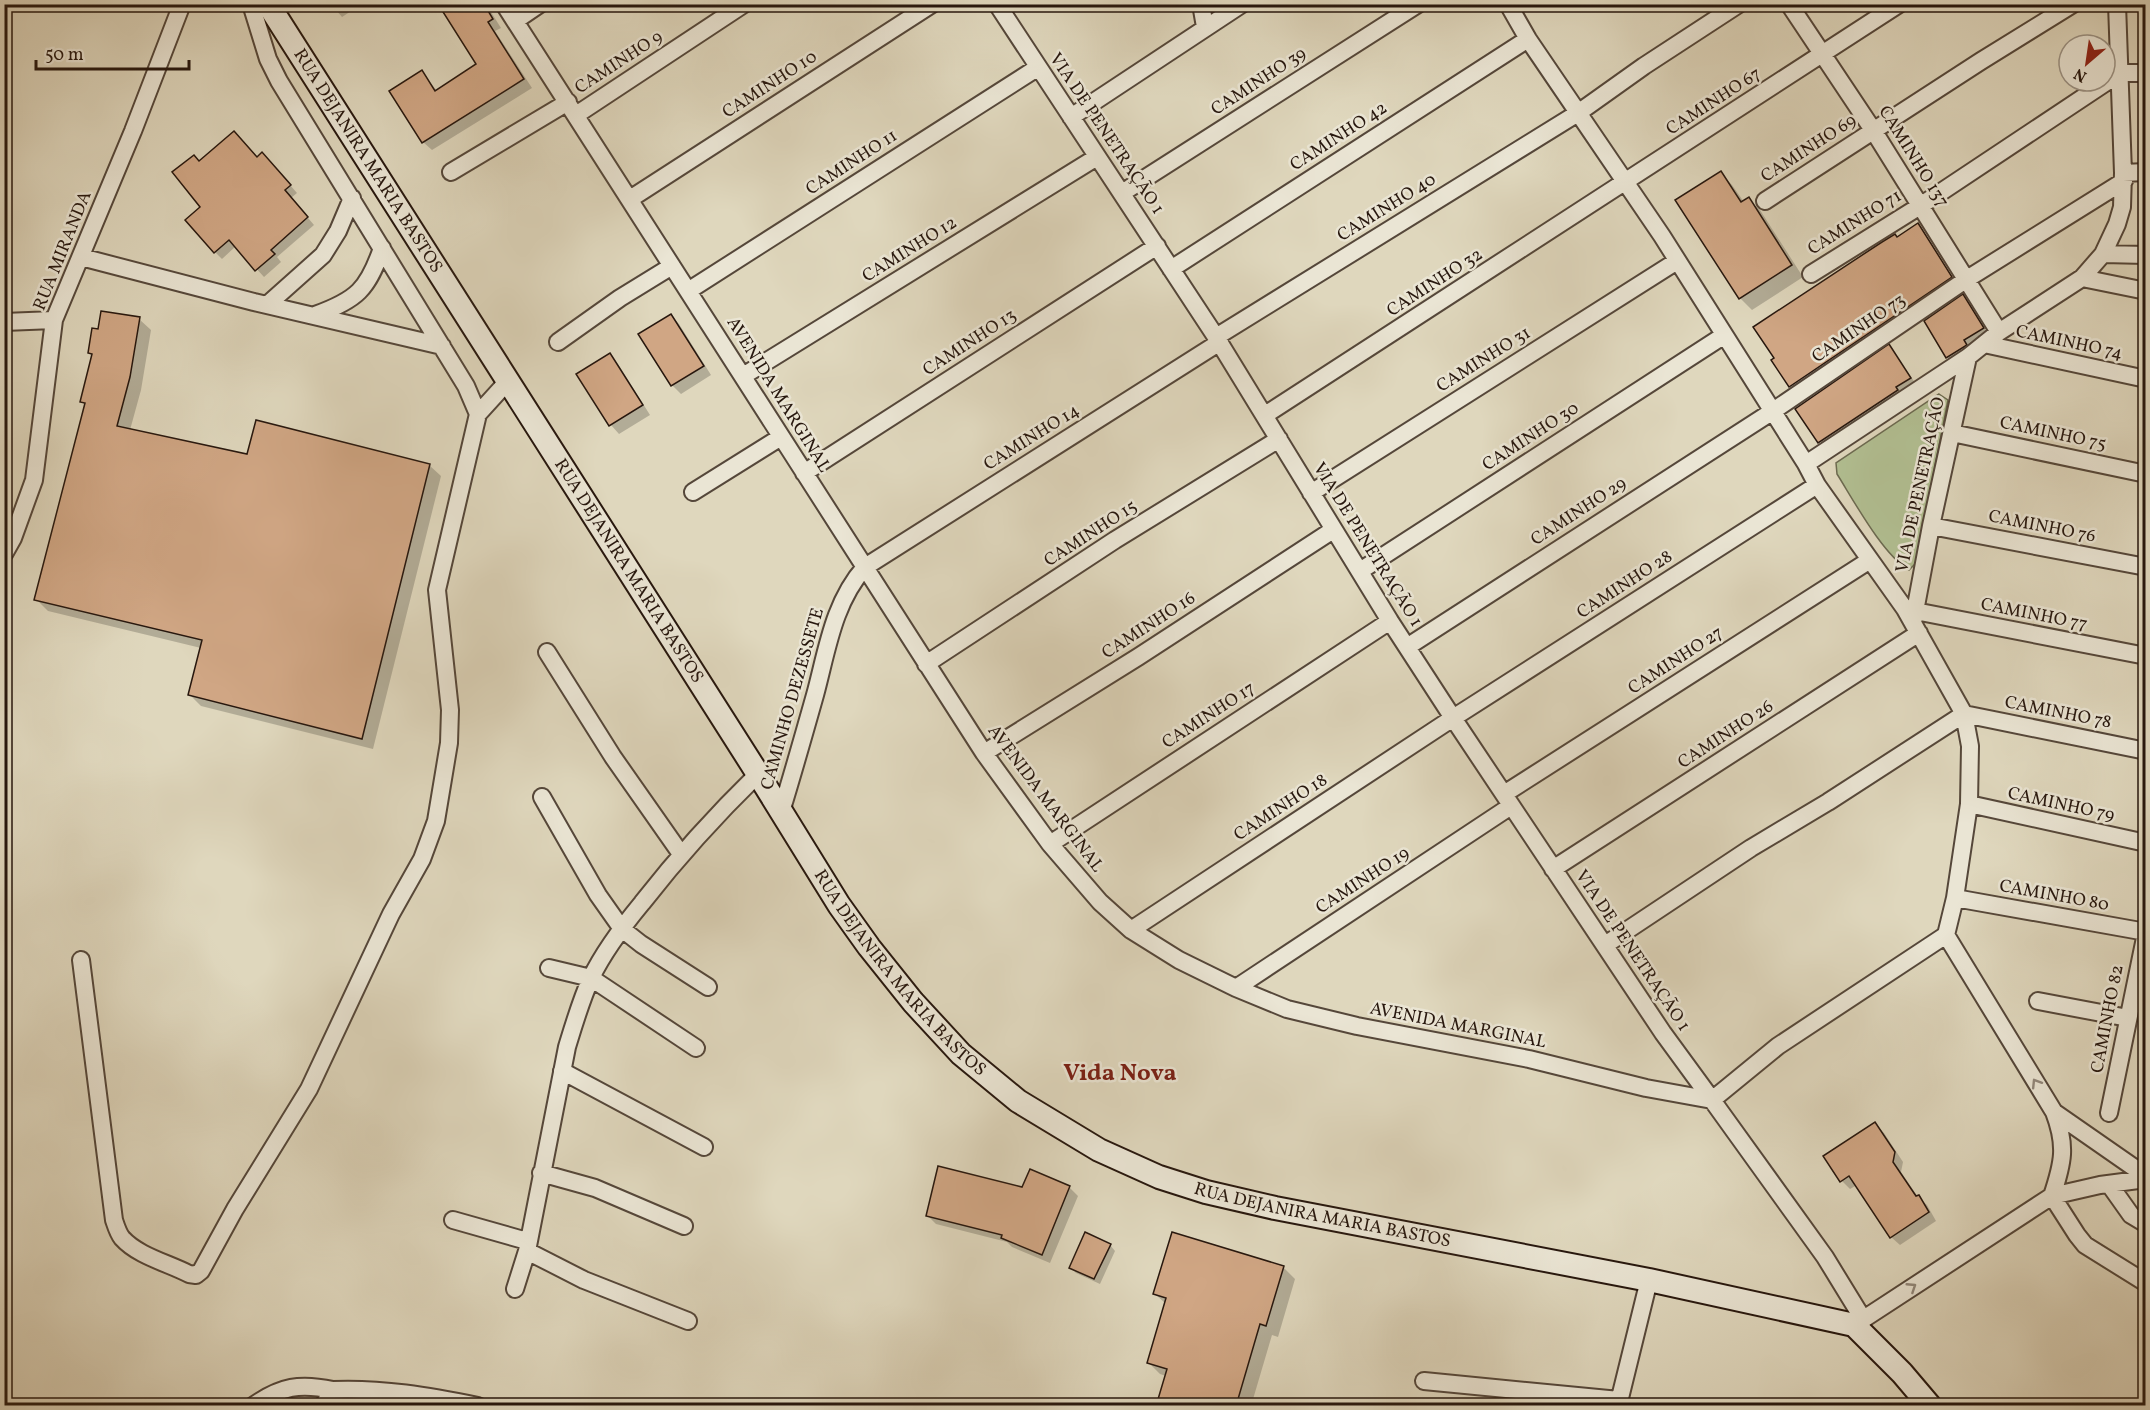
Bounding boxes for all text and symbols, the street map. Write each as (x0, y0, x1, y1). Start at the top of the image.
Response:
street label: CAMINHO 9 (570, 25, 668, 101)
scale bar (36, 33, 189, 71)
north arrow (2057, 33, 2117, 93)
street label: CAMINHO 39 (1206, 42, 1312, 122)
text: 50 m (45, 43, 84, 68)
street label: RUA DEJANIRA MARIA BASTOS (287, 44, 449, 278)
street label: CAMINHO 10 (718, 45, 823, 125)
street label: VIA DE PENETRAÇÃO 1 (1043, 48, 1169, 220)
street label: CAMINHO 67 (1662, 62, 1766, 142)
text: N (2070, 62, 2091, 87)
street label: CAMINHO 42 (1286, 96, 1392, 178)
street label: CAMINHO 137 (1872, 101, 1954, 213)
street label: CAMINHO 69 (1756, 109, 1862, 189)
street label: CAMINHO 11 (801, 124, 903, 202)
street label: CAMINHO 40 (1333, 168, 1441, 248)
street label: CAMINHO 71 (1803, 184, 1907, 262)
street label: RUA MIRANDA (28, 187, 98, 315)
street label: CAMINHO 12 (858, 211, 962, 289)
street label: CAMINHO 32 (1382, 243, 1488, 323)
street label: CAMINHO 73 (1807, 288, 1911, 370)
street label: CAMINHO 13 (918, 303, 1022, 383)
street label: AVENIDA MARGINAL (720, 313, 836, 477)
street label: CAMINHO 74 (2013, 319, 2125, 367)
street label: CAMINHO 31 (1432, 321, 1536, 399)
street label: VIA DE PENETRAÇÃO (1890, 395, 1952, 575)
street label: CAMINHO 30 (1478, 396, 1584, 478)
street label: CAMINHO 14 (979, 399, 1085, 477)
street label: CAMINHO 75 (1997, 411, 2109, 457)
street label: RUA DEJANIRA MARIA BASTOS (548, 454, 710, 688)
street label: VIA DE PENETRAÇÃO 1 (1306, 458, 1428, 632)
street label: CAMINHO 29 (1526, 472, 1632, 552)
street label: CAMINHO 15 (1040, 495, 1142, 573)
street label: CAMINHO 76 (1986, 504, 2098, 550)
street label: CAMINHO 28 (1572, 545, 1678, 625)
street label: CAMINHO 16 (1097, 586, 1201, 666)
street label: CAMINHO 77 (1978, 592, 2090, 638)
street label: CAMINHO DEZESSETE (755, 605, 831, 793)
street label: CAMINHO 27 (1624, 621, 1728, 701)
street label: CAMINHO 17 (1158, 676, 1260, 756)
street label: CAMINHO 78 (2003, 690, 2113, 736)
street label: CAMINHO 26 (1673, 695, 1779, 775)
street label: AVENIDA MARGINAL (981, 720, 1109, 878)
street label: CAMINHO 18 (1229, 768, 1333, 848)
street label: CAMINHO 79 (2005, 781, 2117, 829)
street label: CAMINHO 19 (1311, 841, 1415, 921)
street label: RUA DEJANIRA MARIA BASTOS (808, 865, 992, 1082)
street label: VIA DE PENETRAÇÃO 1 (1569, 865, 1695, 1037)
street label: CAMINHO 80 (1997, 874, 2111, 918)
street label: CAMINHO 82 (2085, 963, 2131, 1075)
street label: AVENIDA MARGINAL (1368, 997, 1548, 1055)
district label: Vida Nova (1063, 1057, 1177, 1091)
one-way arrow (2032, 1079, 2044, 1089)
street label: RUA DEJANIRA MARIA BASTOS (1191, 1176, 1453, 1254)
one-way arrow (1906, 1283, 1917, 1294)

